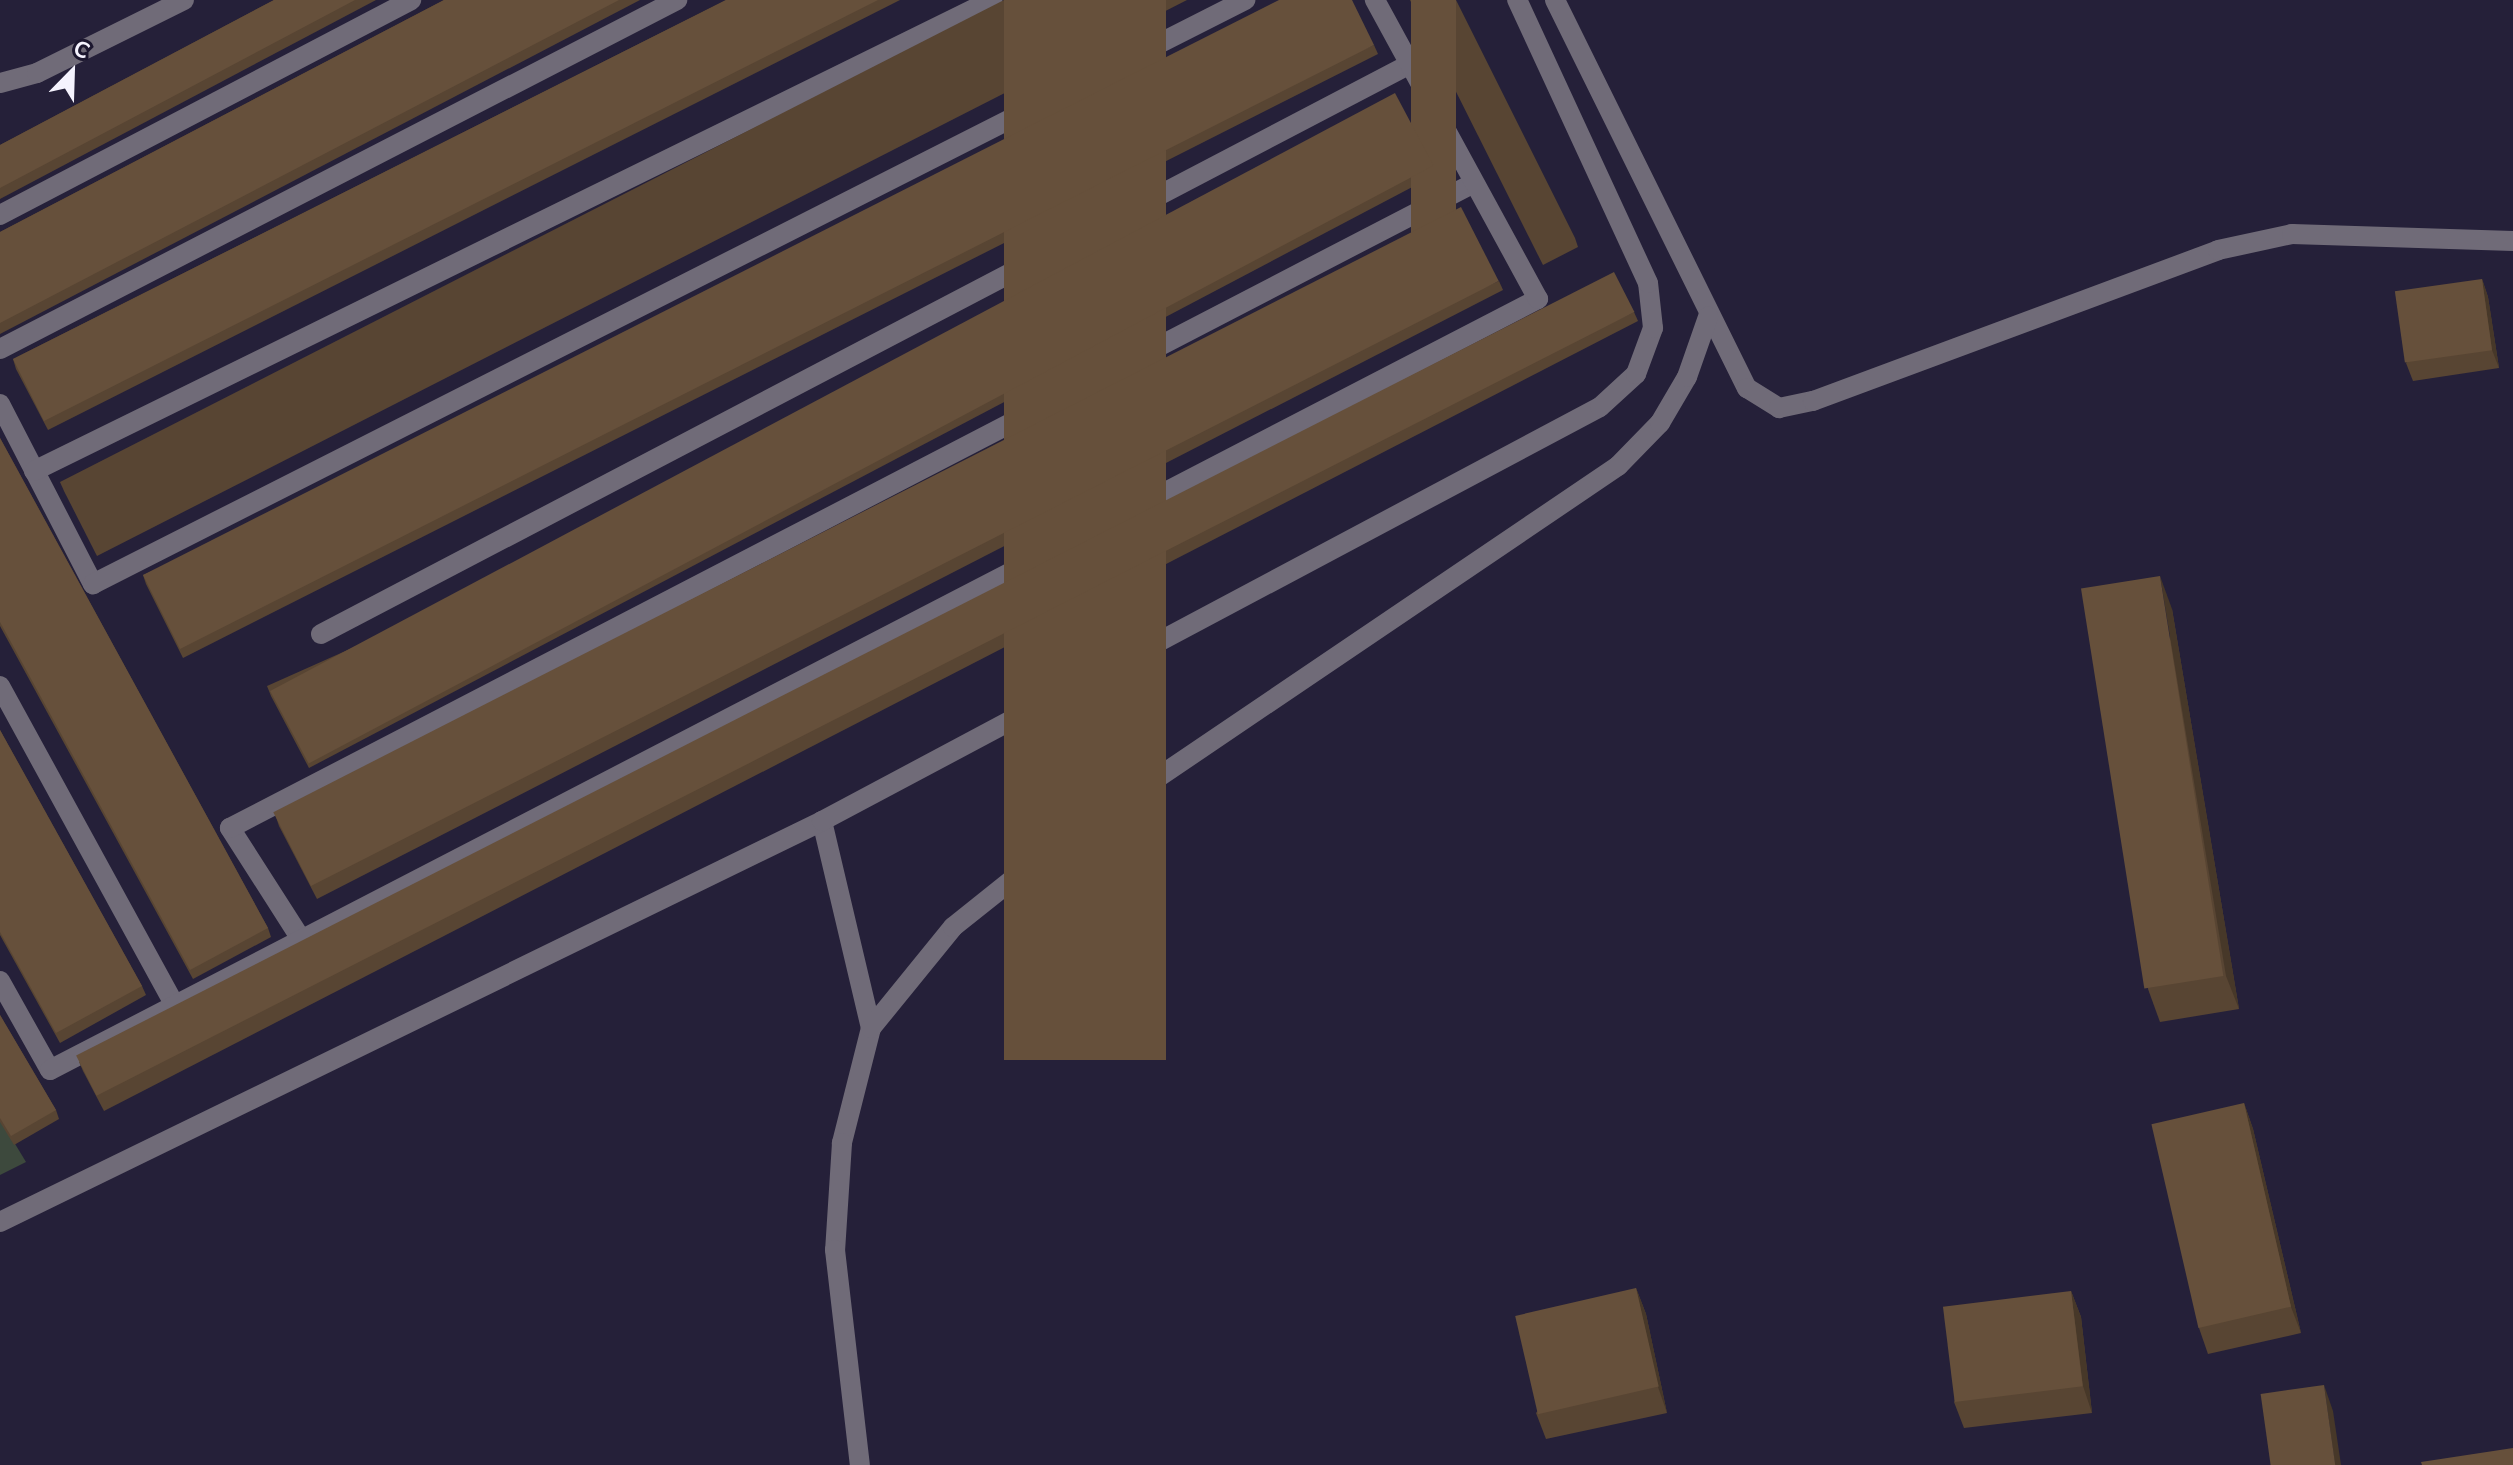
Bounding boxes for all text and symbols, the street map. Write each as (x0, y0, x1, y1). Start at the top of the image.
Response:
north arrow (32, 32, 112, 112)
text: С (69, 33, 94, 67)

